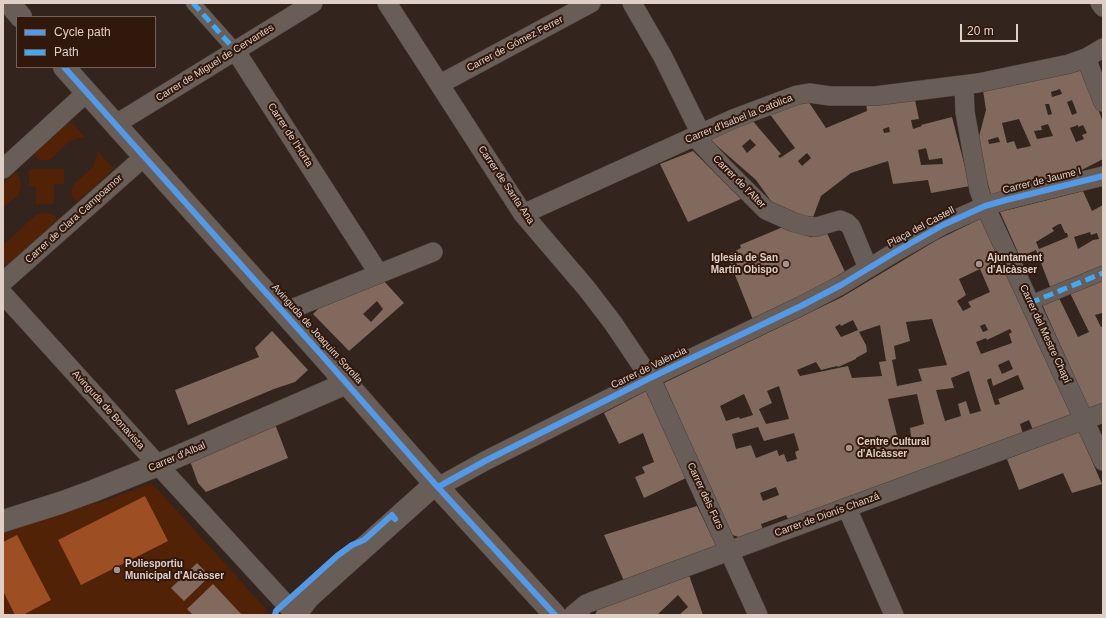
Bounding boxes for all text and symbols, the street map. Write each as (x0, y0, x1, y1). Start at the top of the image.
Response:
street label: Carrer de Gómez Ferrer (465, 14, 565, 74)
legend (16, 16, 156, 68)
scale bar (962, 16, 1020, 42)
street label: Carrer de Miguel de Cervantes (154, 22, 276, 104)
text: 20 m (967, 24, 994, 38)
text: Cycle path (54, 25, 111, 39)
text: Path (54, 45, 79, 59)
street label: Carrer d'Isabel la Catòlica (684, 92, 794, 146)
street label: Carrer de l'Horta (265, 101, 315, 169)
street label: Carrer de Santa Ana (475, 144, 537, 226)
street label: Carrer de l'Alter (710, 153, 768, 211)
street label: Carrer de Jaume I (1001, 165, 1083, 197)
street label: Carrer de Clara Campoamor (23, 172, 125, 266)
street label: Plaça del Castell (885, 204, 957, 250)
place label: Iglesia de San Martín Obispo (711, 252, 778, 276)
place label: Ajuntament d'Alcàsser (987, 252, 1042, 276)
marker: Iglesia de San Martín Obispo (781, 259, 791, 269)
marker: Ajuntament d'Alcàsser (974, 259, 984, 269)
street label: Avinguda de Joaquim Sorolla (269, 282, 365, 386)
street label: Carrer del Mestre Chapí (1017, 283, 1073, 385)
street label: Carrer de València (609, 344, 689, 392)
street label: Avinguda de Bonavista (69, 368, 147, 452)
place label: Centre Cultural d'Alcàsser (857, 436, 929, 460)
street label: Carrer d'Albal (147, 440, 207, 474)
marker: Centre Cultural d'Alcàsser (844, 443, 854, 453)
street label: Carrer dels Furs (684, 461, 726, 531)
street label: Carrer de Dionís Chanzá (773, 490, 881, 540)
place label: Poliesportiu Municipal d'Alcàsser (125, 558, 224, 582)
marker: Poliesportiu Municipal d'Alcàsser (112, 565, 122, 575)

